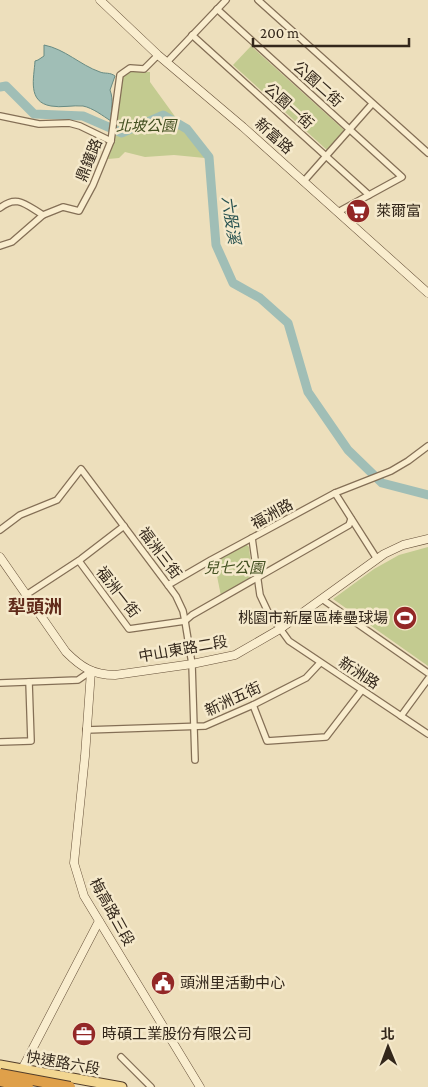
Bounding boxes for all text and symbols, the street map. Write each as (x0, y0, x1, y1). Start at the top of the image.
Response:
scale bar (253, 15, 409, 47)
text: 200 m (260, 25, 299, 41)
street label: 公園二街 (290, 58, 346, 110)
street label: 公園一街 (261, 80, 317, 132)
street label: 新富路 (252, 115, 296, 157)
park label: 北坡公園 (116, 118, 178, 134)
street label: 鼎鐘路 (73, 136, 105, 184)
water label: 六股溪 (219, 195, 243, 247)
supermarket icon: 萊爾富 (345, 198, 371, 224)
place label: 萊爾富 (376, 203, 421, 219)
street label: 福洲路 (248, 495, 296, 532)
street label: 福洲三街 (136, 524, 185, 582)
park label: 兒七公園 (204, 560, 266, 576)
street label: 福洲一街 (93, 563, 144, 621)
district label: 犁頭洲 (8, 597, 62, 617)
sports icon: 桃園市新屋區棒壘球場 (392, 605, 418, 631)
place label: 桃園市新屋區棒壘球場 (238, 610, 388, 626)
street label: 中山東路二段 (137, 633, 229, 665)
street label: 新洲路 (336, 653, 383, 692)
street label: 新洲五街 (202, 678, 264, 719)
street label: 梅高路三段 (87, 875, 137, 949)
public building icon: 頭洲里活動中心 (150, 970, 176, 996)
place label: 頭洲里活動中心 (180, 974, 285, 991)
office icon: 時碩工業股份有限公司 (71, 1021, 97, 1047)
north arrow (363, 1022, 413, 1072)
place label: 時碩工業股份有限公司 (102, 1026, 252, 1042)
text: 北 (381, 1026, 395, 1042)
street label: 快速路六段 (25, 1048, 102, 1077)

